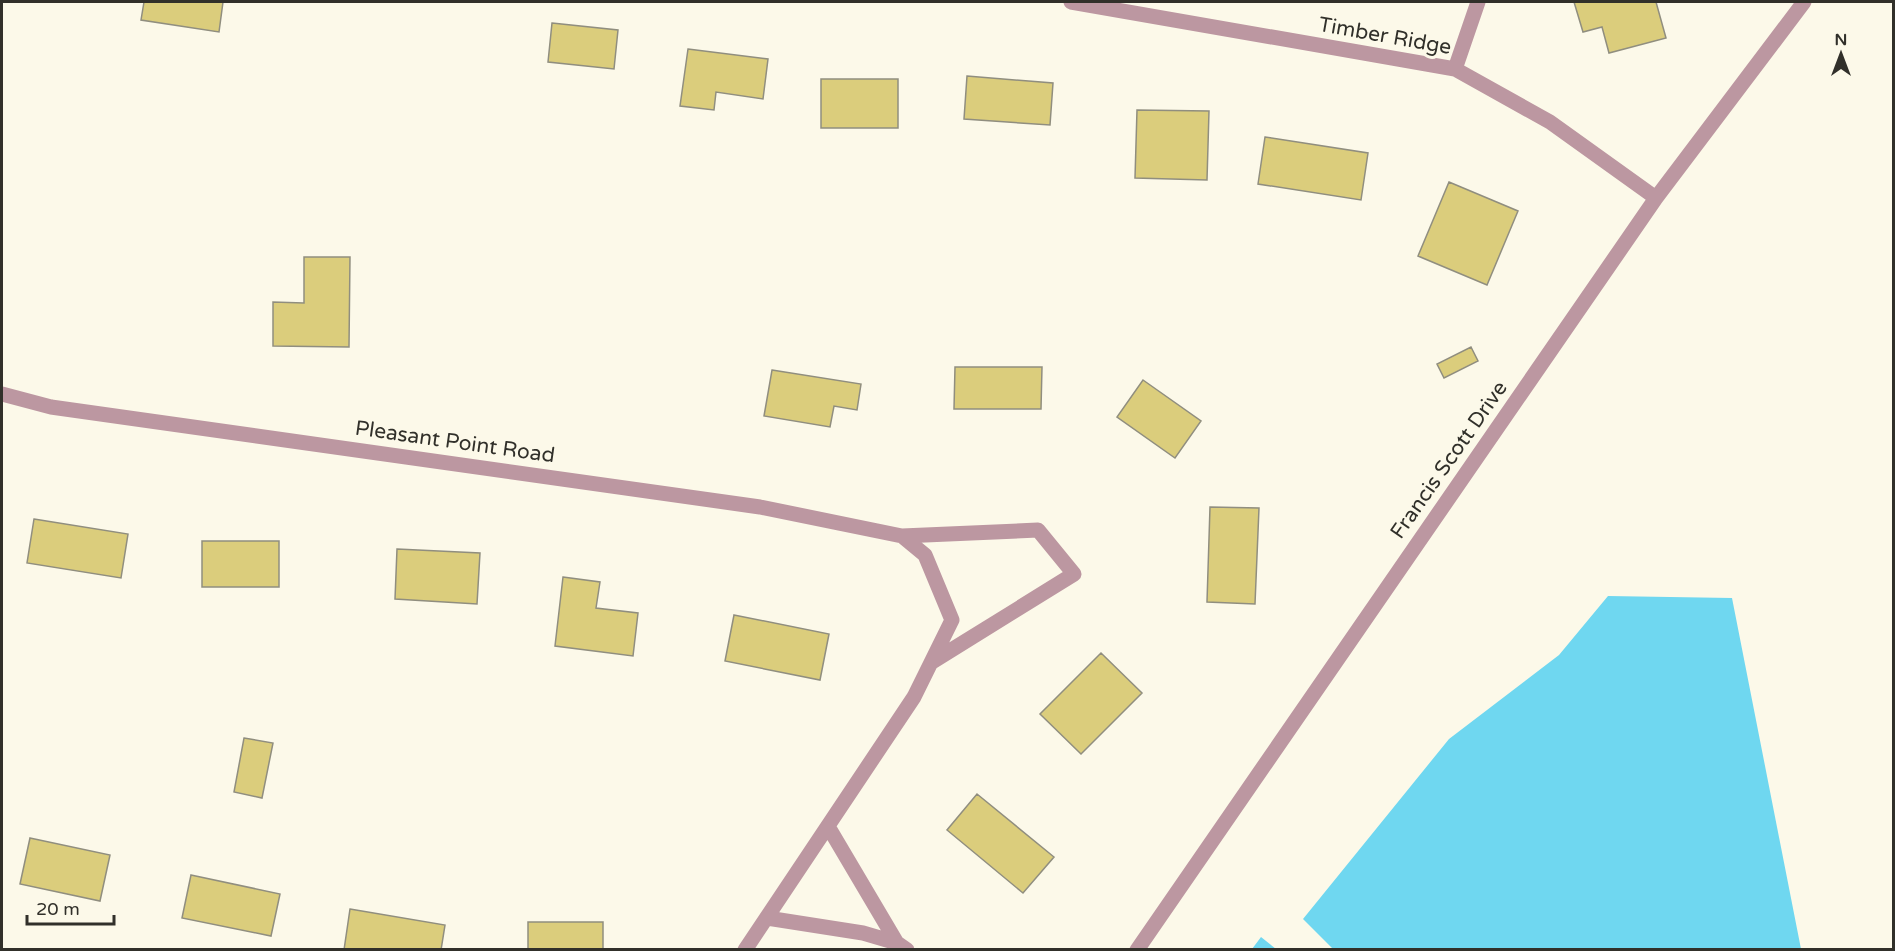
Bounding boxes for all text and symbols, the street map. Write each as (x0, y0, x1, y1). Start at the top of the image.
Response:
street label: Timber Ridge (1317, 12, 1453, 60)
north arrow (1811, 24, 1871, 84)
text: N (1835, 30, 1847, 50)
street label: Francis Scott Drive (1385, 376, 1513, 544)
street label: Pleasant Point Road (354, 416, 556, 468)
scale bar (27, 888, 114, 926)
text: 20 m (36, 898, 80, 920)

